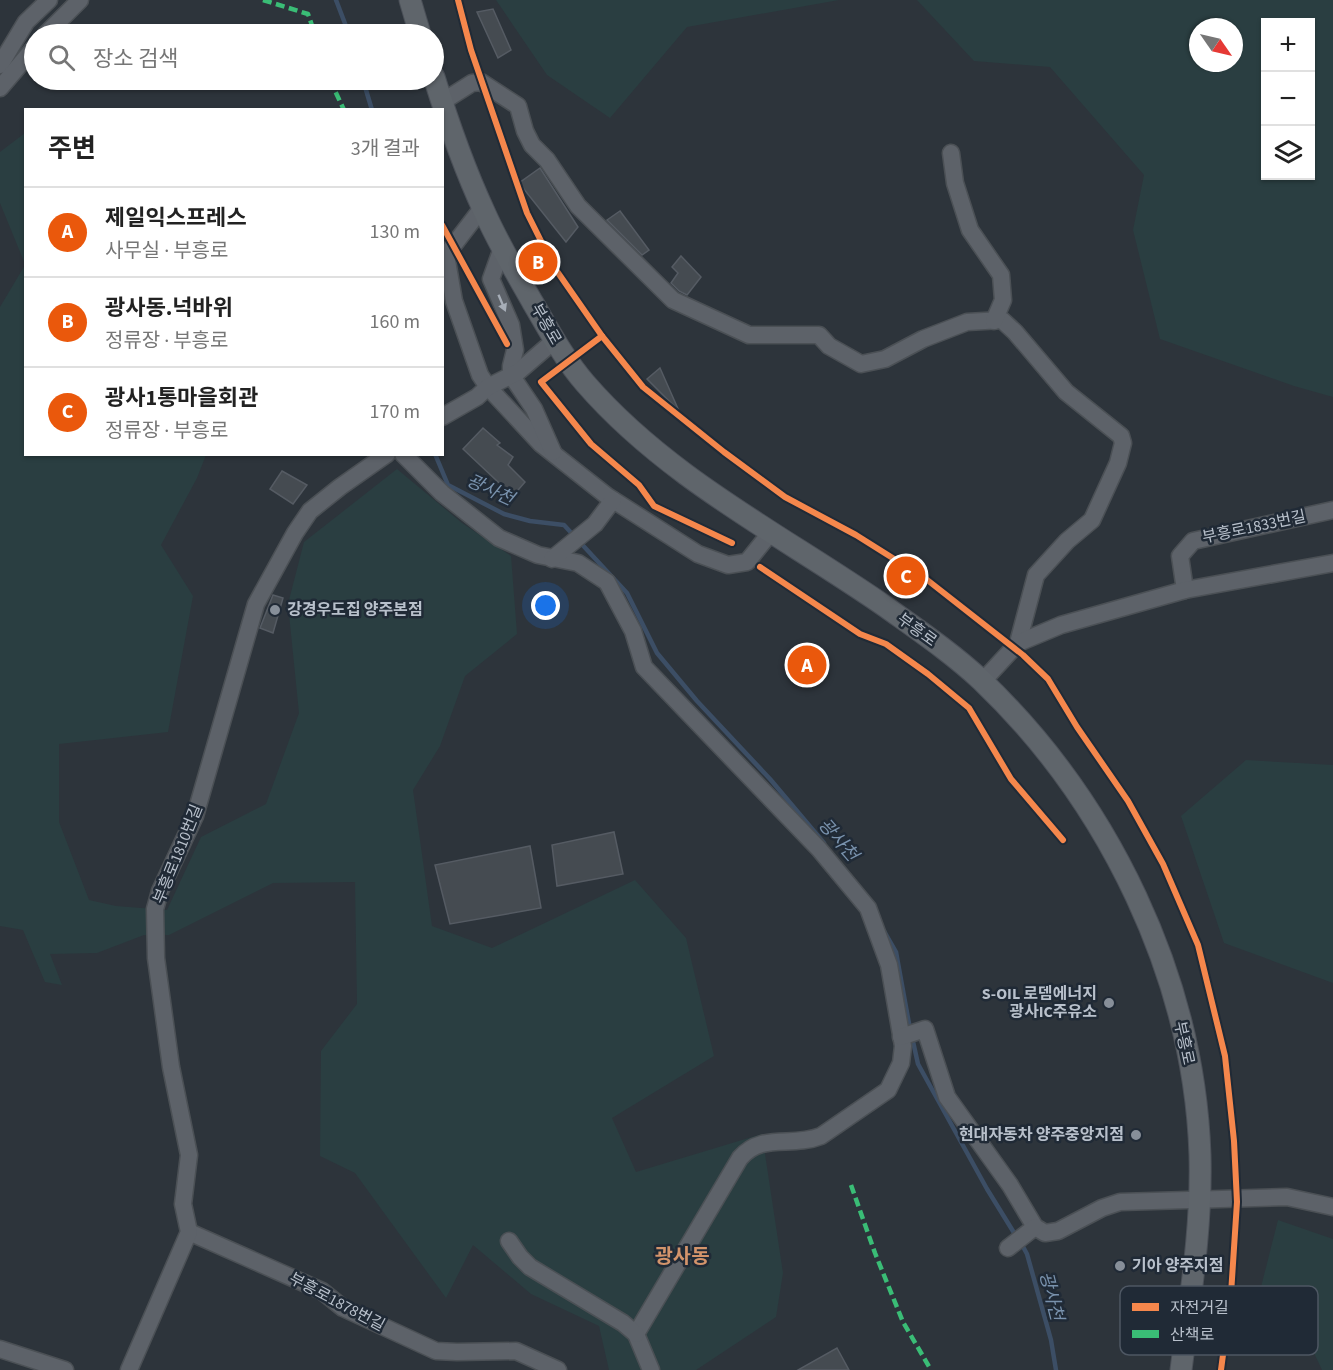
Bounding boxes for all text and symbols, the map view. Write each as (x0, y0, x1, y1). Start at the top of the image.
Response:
north arrow (1189, 18, 1243, 72)
map controls (1261, 18, 1315, 180)
button: + (1261, 18, 1315, 72)
search box (24, 24, 444, 90)
icon: search (45, 41, 78, 74)
text: 장소 검색 (93, 43, 178, 75)
button: − (1261, 72, 1315, 126)
button: layers (1261, 126, 1315, 180)
text: 주변 (48, 130, 96, 167)
text: 3개 결과 (351, 135, 420, 163)
text: 제일익스프레스 (105, 202, 247, 234)
text: A (62, 218, 73, 246)
text: 130 m (370, 218, 420, 246)
text: 사무실 · 부흥로 (105, 237, 228, 265)
pin: B (518, 240, 558, 284)
text: 광사동.넉바위 (105, 292, 233, 324)
one-way arrow (497, 294, 507, 312)
street label: 부흥로 (525, 299, 567, 349)
text: B (61, 308, 74, 336)
text: 160 m (370, 308, 420, 336)
text: 정류장 · 부흥로 (105, 327, 228, 355)
text: 광사1통마을회관 (105, 382, 258, 414)
text: C (62, 398, 73, 426)
text: 170 m (370, 398, 420, 426)
text: 정류장 · 부흥로 (105, 417, 228, 445)
water label: 광사천 (462, 468, 520, 513)
street label: 부흥로1833번길 (1200, 505, 1308, 549)
pin: C (886, 554, 926, 598)
your location (531, 591, 560, 620)
place label: 강경우도집 양주본점 (287, 599, 423, 621)
marker: 강경우도집 양주본점 (268, 603, 282, 617)
street label: 부흥로 (893, 608, 942, 652)
pin: A (788, 642, 826, 688)
street label: 부흥로1810번길 (148, 801, 208, 907)
water label: 광사천 (812, 813, 865, 869)
place label: S-OIL 로뎀에너지 광사IC주유소 (982, 983, 1097, 1023)
marker: S-OIL 로뎀에너지 광사IC주유소 (1102, 996, 1116, 1010)
street label: 부흥로 (1169, 1019, 1199, 1067)
place label: 현대자동차 양주중앙지점 (959, 1124, 1124, 1146)
marker: 현대자동차 양주중앙지점 (1129, 1128, 1143, 1142)
district label: 광사동 (654, 1243, 710, 1271)
place label: 기아 양주지점 (1132, 1255, 1224, 1277)
marker: 기아 양주지점 (1113, 1259, 1127, 1273)
street label: 부흥로1878번길 (285, 1268, 389, 1336)
water label: 광사천 (1033, 1269, 1070, 1325)
legend (1120, 1286, 1318, 1355)
text: 자전거길 (1170, 1297, 1229, 1319)
text: 산책로 (1170, 1324, 1214, 1346)

